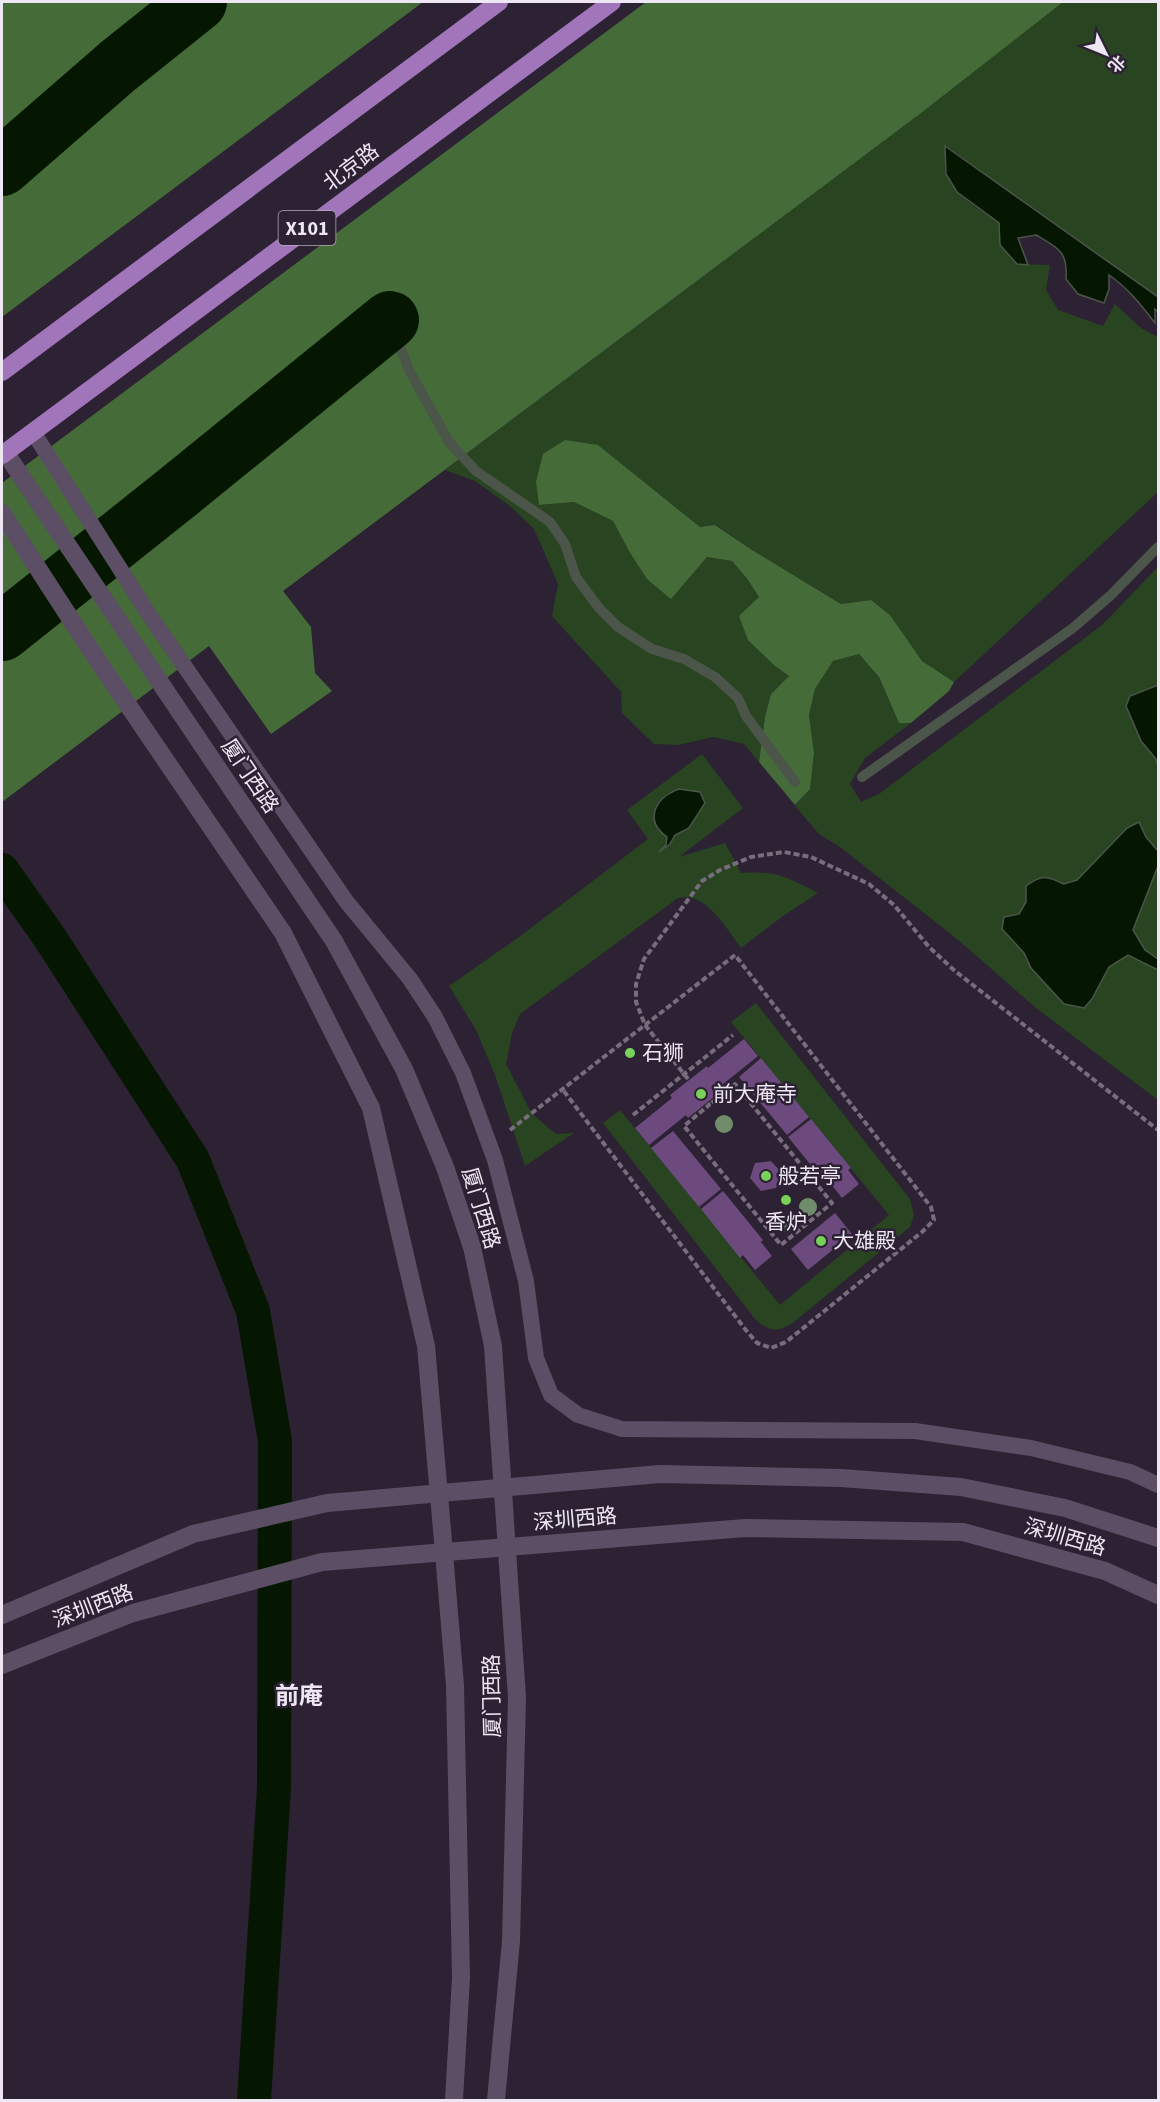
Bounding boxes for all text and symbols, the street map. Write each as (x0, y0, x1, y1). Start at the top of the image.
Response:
north arrow (1076, 24, 1136, 84)
text: 北 (1103, 50, 1130, 77)
street label: 北京路 (317, 136, 385, 198)
road number: X101 (278, 211, 336, 245)
street label: 厦门西路 (214, 733, 286, 819)
place label: 石狮 (642, 1038, 684, 1068)
marker: 石狮 (623, 1046, 637, 1060)
place label: 前大庵寺 (713, 1079, 797, 1109)
marker: 前大庵寺 (694, 1087, 708, 1101)
place label: 般若亭 (778, 1161, 841, 1191)
street label: 厦门西路 (454, 1163, 508, 1253)
marker: 般若亭 (759, 1169, 773, 1183)
marker: 香炉 (779, 1193, 793, 1207)
place label: 香炉 (765, 1207, 807, 1237)
place label: 大雄殿 (833, 1226, 896, 1256)
marker: 大雄殿 (814, 1234, 828, 1248)
street label: 深圳西路 (532, 1500, 618, 1538)
street label: 深圳西路 (1020, 1511, 1110, 1563)
street label: 深圳西路 (48, 1577, 138, 1635)
street label: 厦门西路 (476, 1654, 508, 1738)
district label: 前庵 (275, 1679, 323, 1714)

